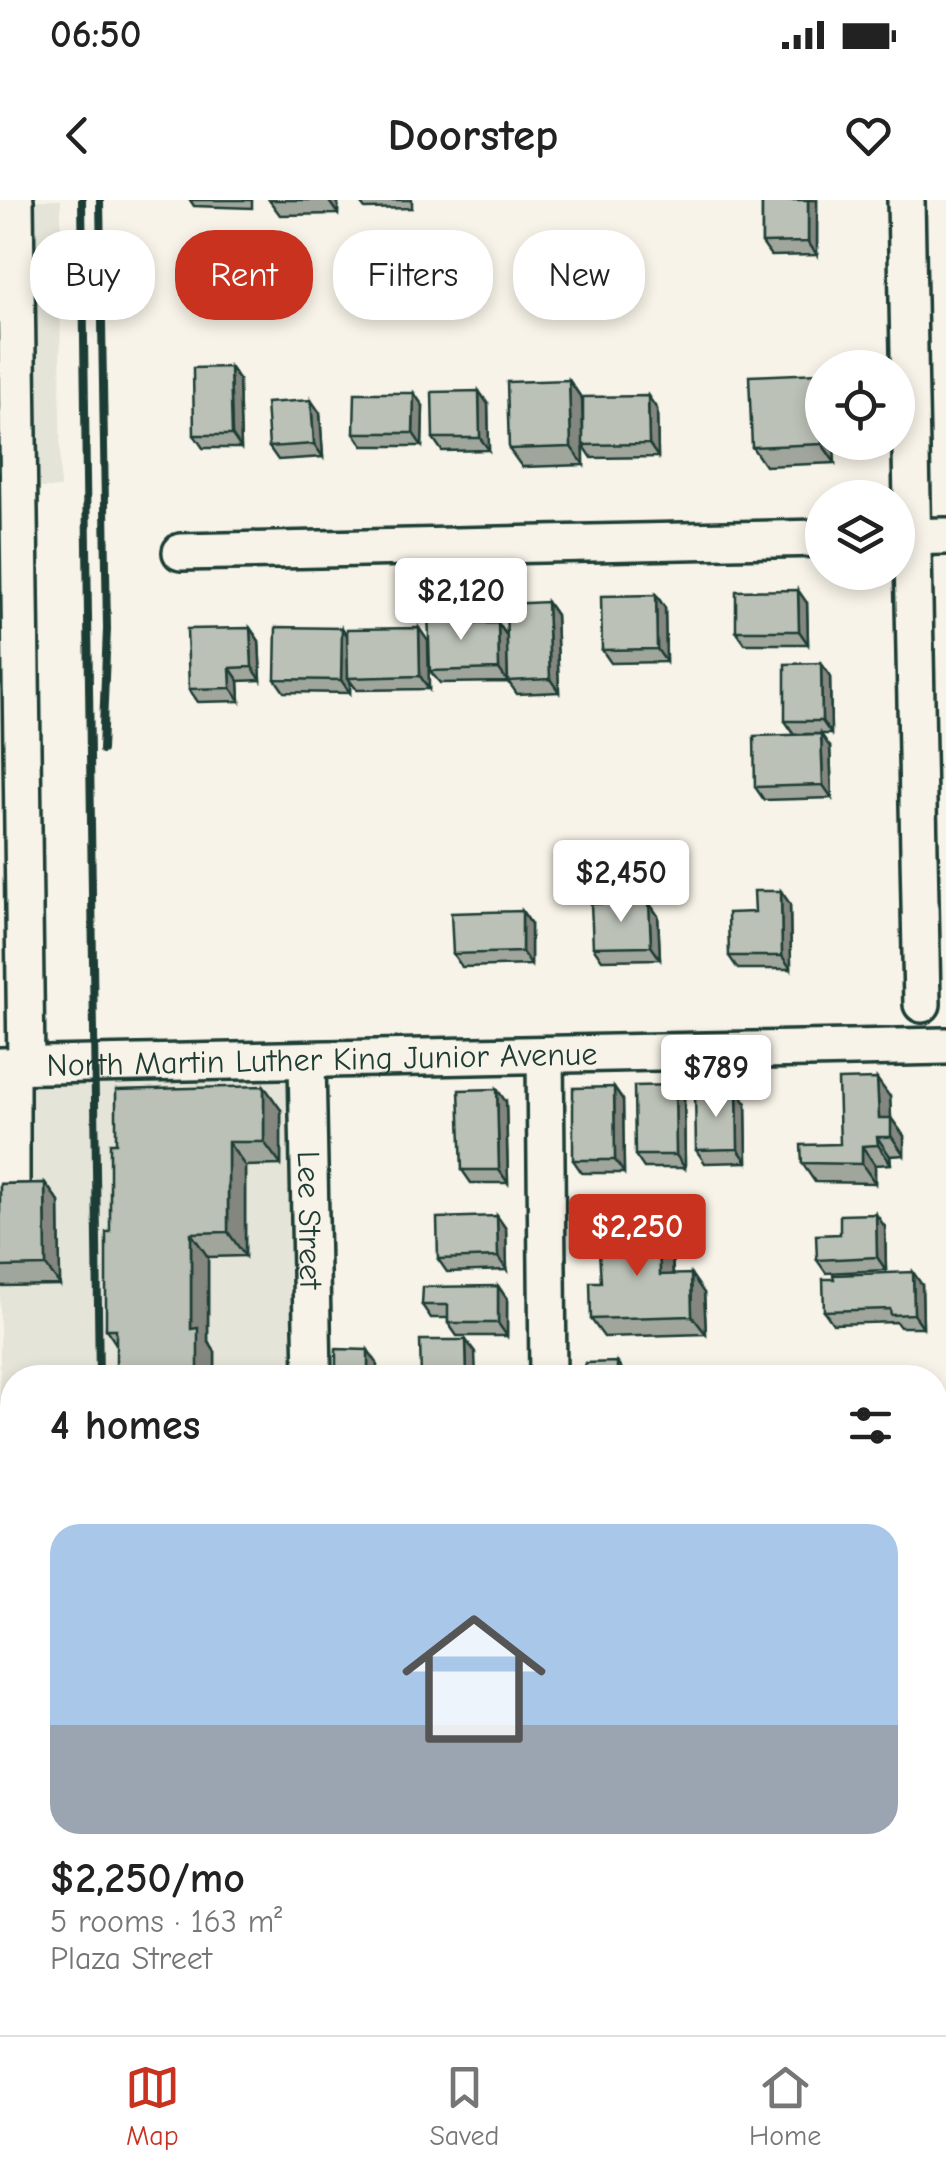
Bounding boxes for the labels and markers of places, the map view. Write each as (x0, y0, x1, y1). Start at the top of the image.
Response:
pin: $2,120 (380, 558, 542, 643)
pin: $2,450 (540, 840, 702, 925)
pin: $789 (657, 1035, 775, 1120)
pin: $2,250 (556, 1194, 718, 1279)

